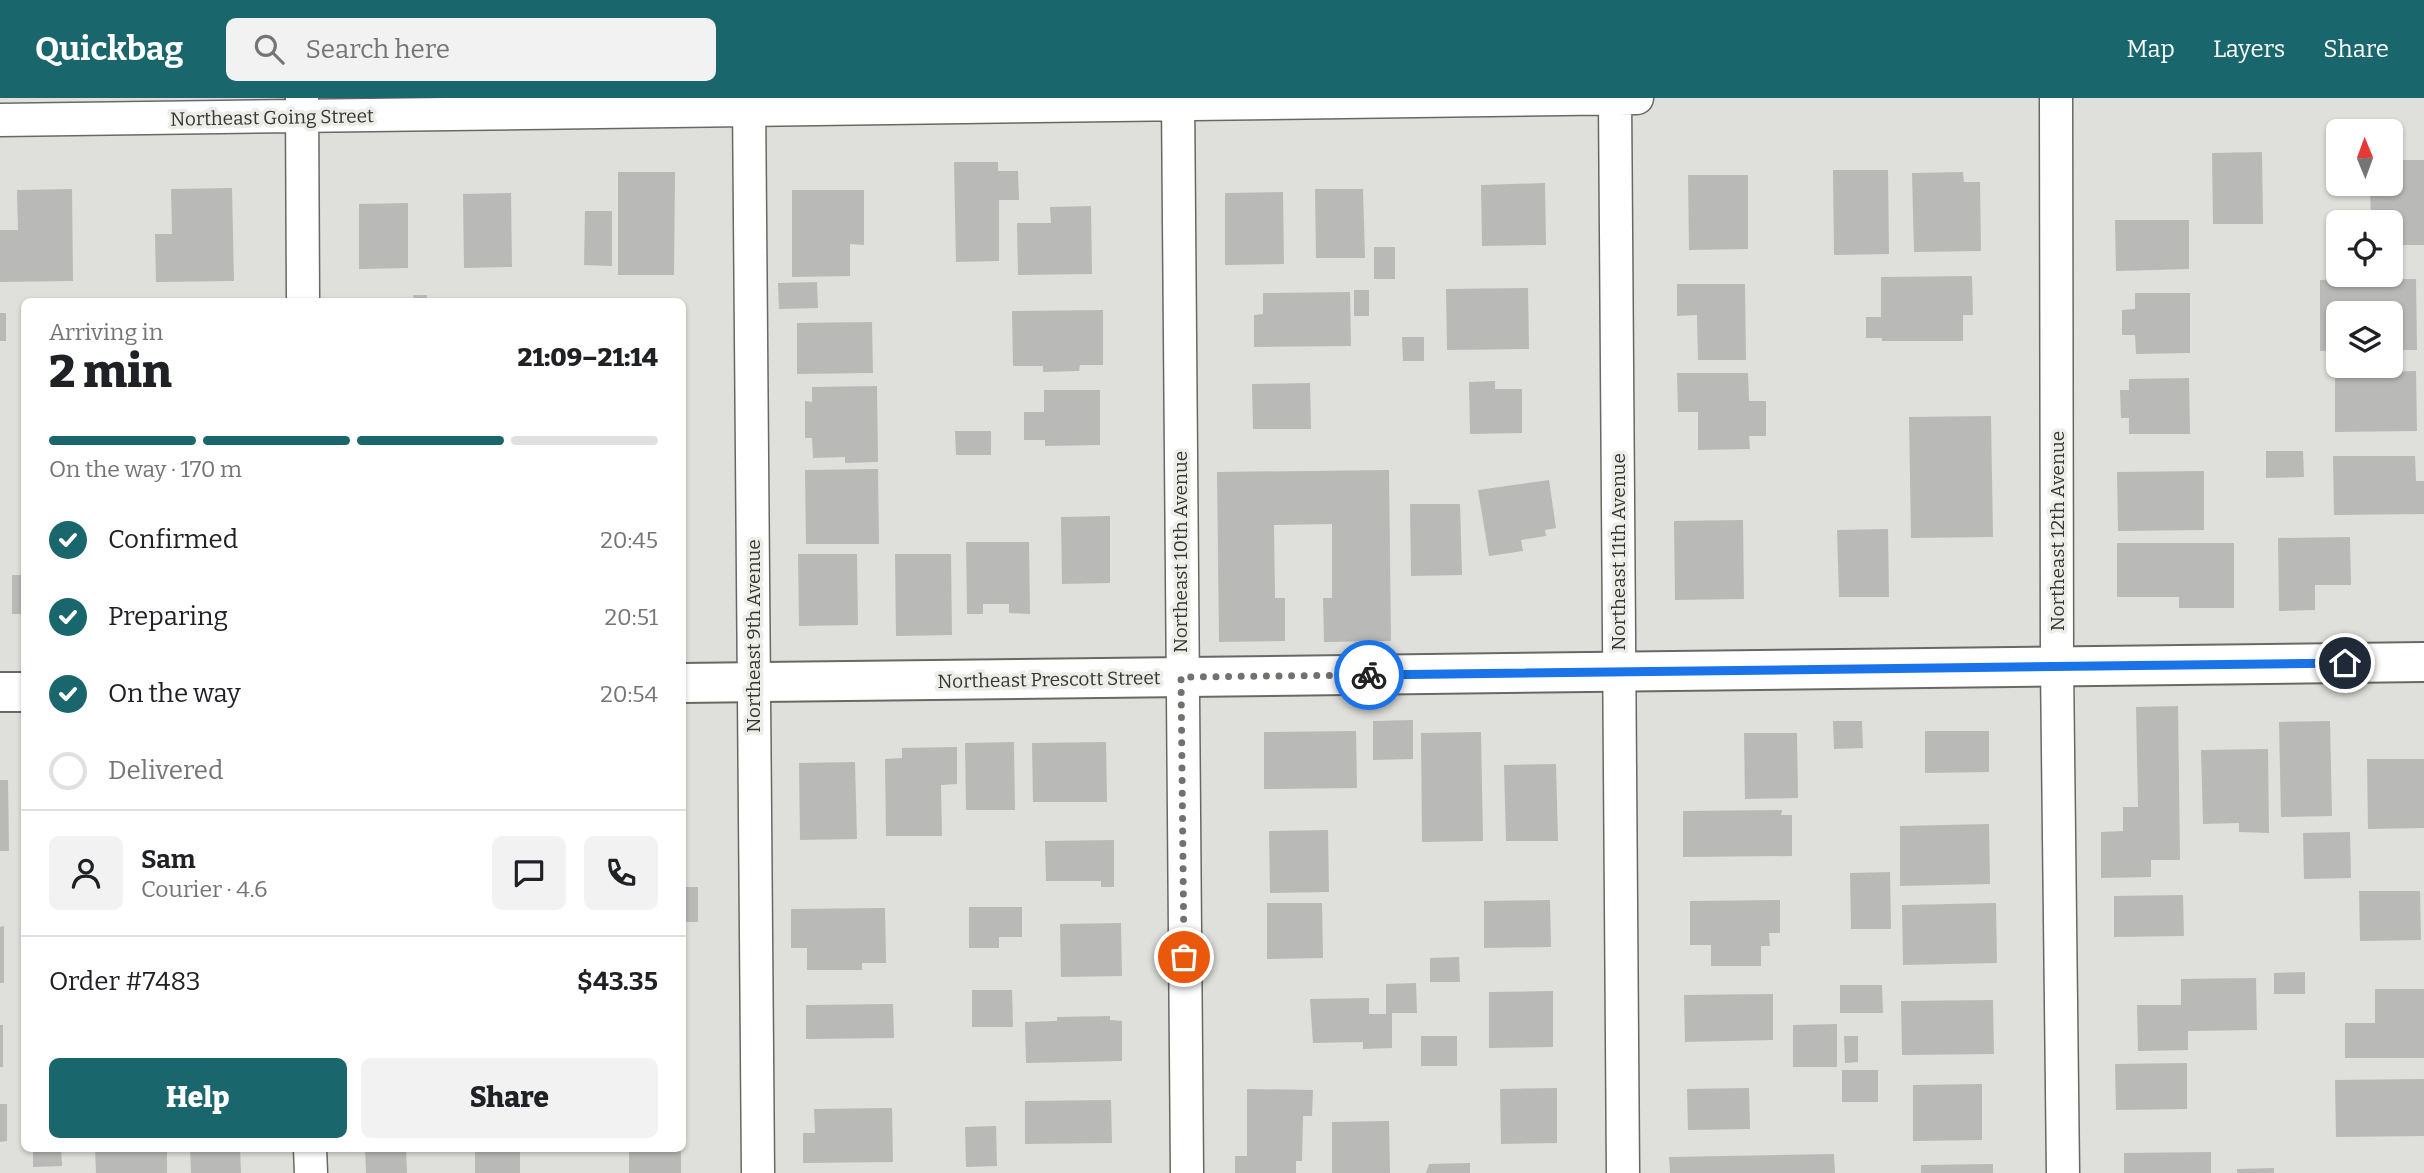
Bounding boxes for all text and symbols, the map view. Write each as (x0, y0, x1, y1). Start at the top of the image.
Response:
search box (226, 18, 716, 81)
text: Quickbag (35, 29, 184, 69)
icon: search (250, 30, 288, 68)
text: Search here (306, 34, 450, 65)
text: Map (2127, 35, 2175, 63)
text: Layers (2213, 35, 2285, 63)
text: Share (2323, 35, 2389, 63)
street label: Northeast Going Street (170, 104, 374, 131)
north arrow (2326, 119, 2403, 196)
map controls (2326, 119, 2403, 378)
button: locate (2326, 210, 2403, 287)
button: layers (2326, 301, 2403, 378)
text: Arriving in (49, 318, 163, 346)
text: 21:09–21:14 (518, 342, 658, 373)
text: 2 min (49, 344, 172, 399)
street label: Northeast 12th Avenue (2046, 431, 2069, 631)
street label: Northeast 10th Avenue (1169, 451, 1192, 653)
street label: Northeast 11th Avenue (1607, 453, 1630, 651)
text: On the way · 170 m (49, 455, 242, 483)
icon: check (49, 521, 87, 559)
text: Confirmed (108, 524, 238, 555)
text: 20:45 (600, 526, 658, 554)
street label: Northeast 9th Avenue (742, 539, 765, 733)
icon: check (49, 598, 87, 636)
text: Preparing (108, 601, 228, 632)
text: 20:51 (605, 603, 658, 631)
pin (2315, 633, 2375, 693)
courier (1334, 640, 1404, 710)
icon: home (2326, 644, 2364, 682)
icon: bike (1350, 656, 1388, 694)
street label: Northeast Prescott Street (937, 666, 1161, 693)
icon: check (49, 675, 87, 713)
text: On the way (108, 678, 241, 709)
text: 20:54 (600, 680, 658, 708)
text: Delivered (108, 755, 223, 786)
button: person (49, 836, 123, 910)
button: chat (492, 836, 566, 910)
button: phone (584, 836, 658, 910)
text: Sam (141, 844, 196, 875)
text: Courier · 4.6 (141, 875, 268, 903)
pin (1154, 927, 1214, 987)
icon: bag (1165, 938, 1203, 976)
text: Order #7483 (49, 966, 200, 997)
text: $43.35 (577, 966, 658, 997)
button: Help (49, 1058, 347, 1138)
button: Share (361, 1058, 658, 1138)

